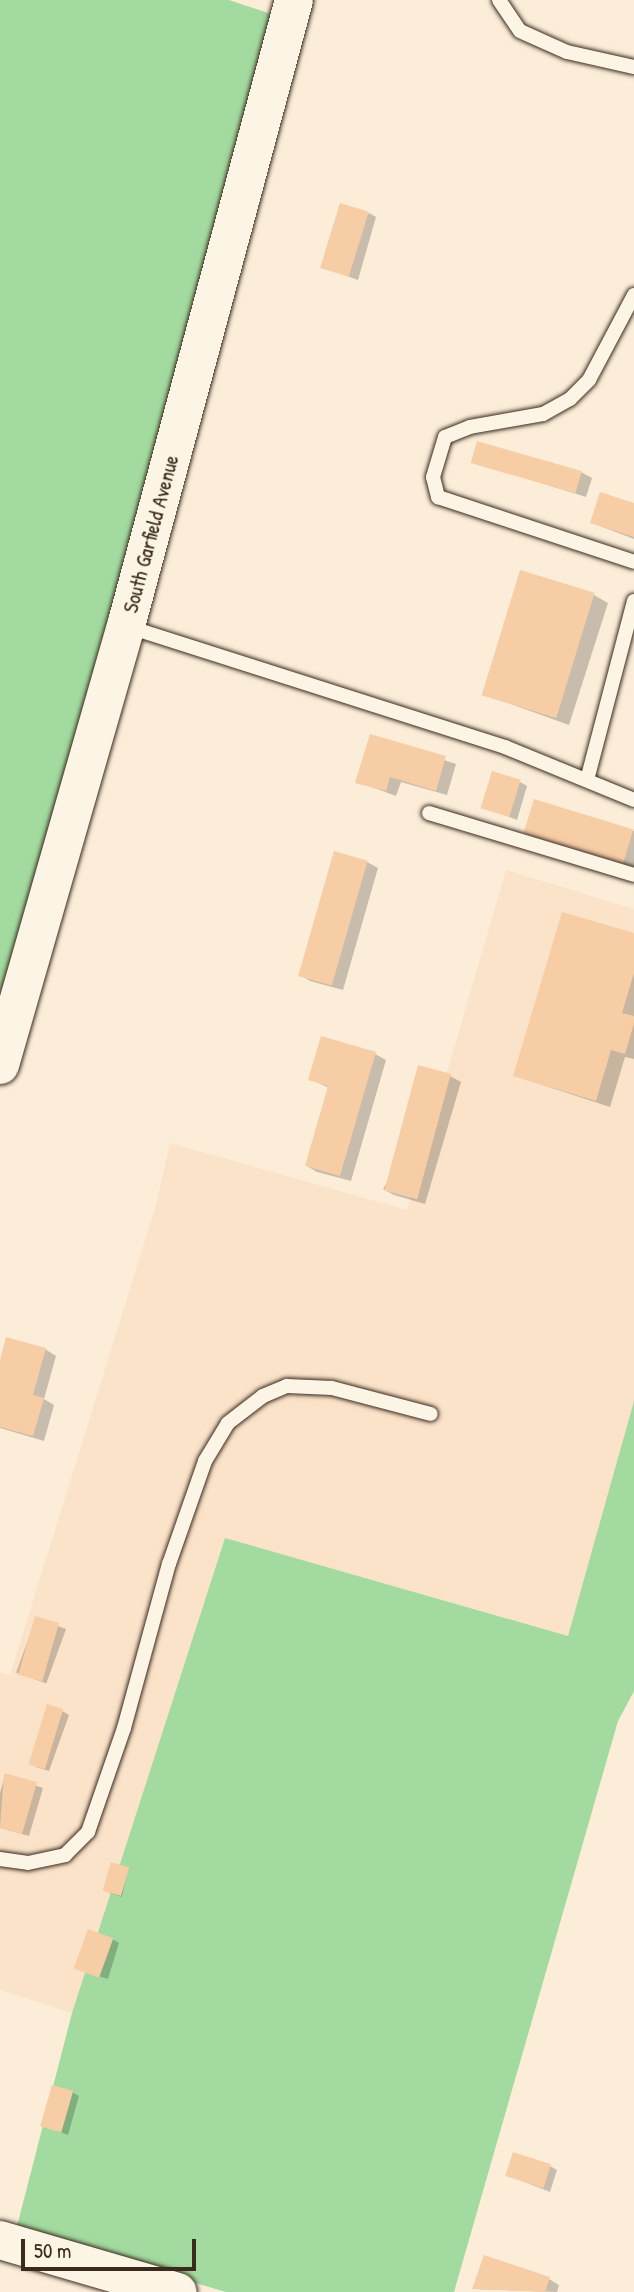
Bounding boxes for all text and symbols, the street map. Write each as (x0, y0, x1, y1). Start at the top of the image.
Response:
street label: South Garfield Avenue (118, 452, 184, 616)
scale bar (24, 2226, 200, 2270)
text: 50 m (34, 2236, 71, 2265)

